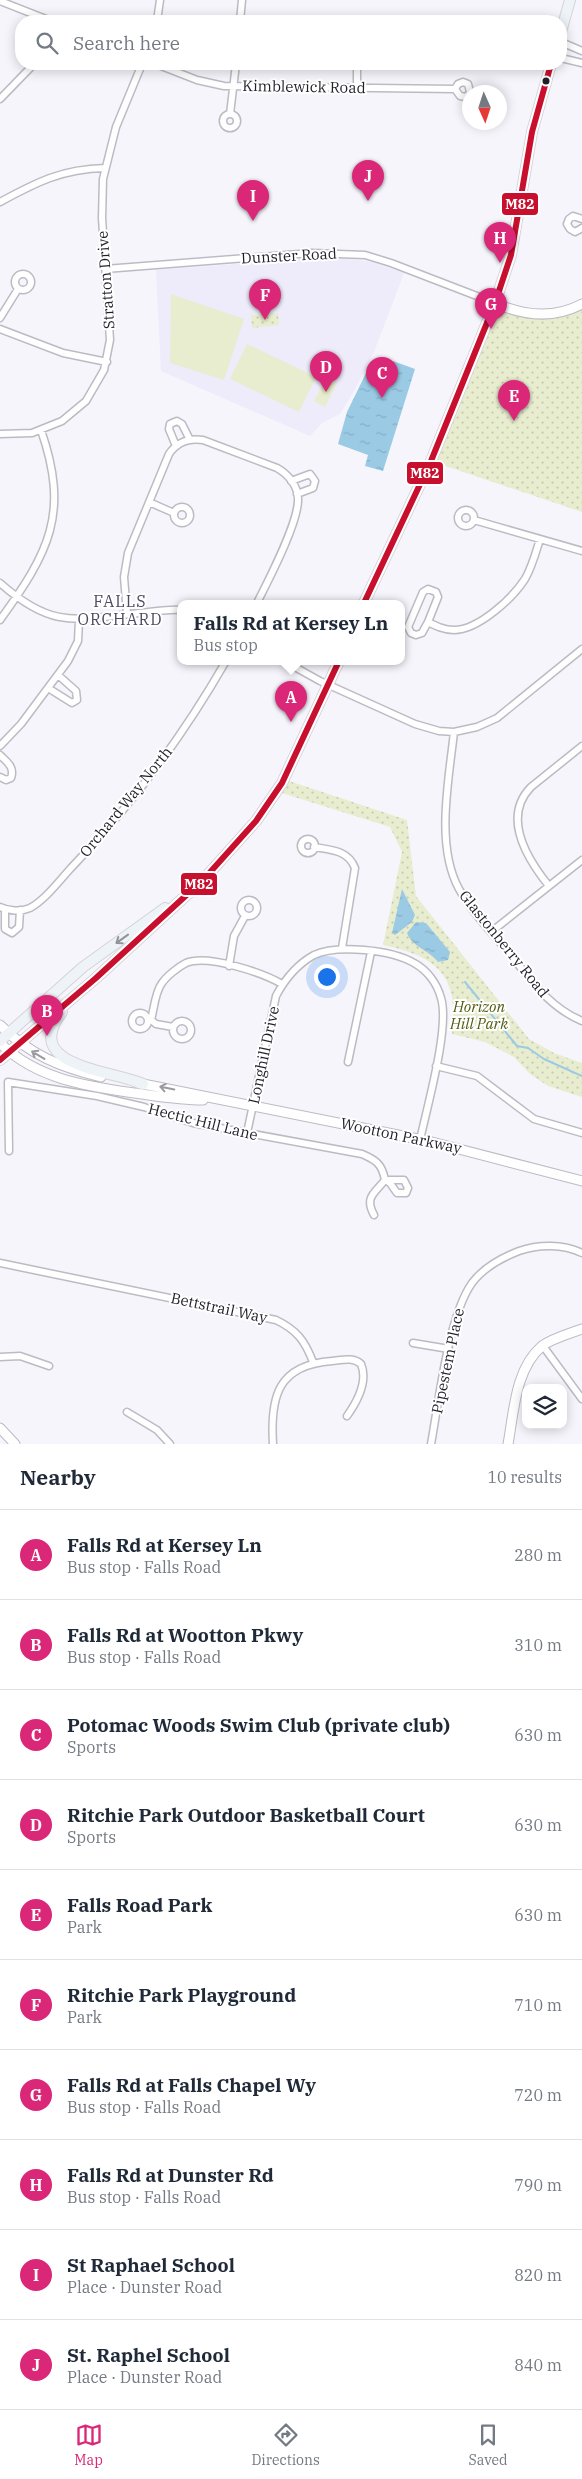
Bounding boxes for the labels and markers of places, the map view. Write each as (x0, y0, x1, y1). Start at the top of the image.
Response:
unlabelled marker (541, 76, 551, 86)
pin: J (352, 160, 384, 201)
pin: I (237, 180, 269, 221)
pin: H (484, 222, 516, 263)
pin: F (249, 279, 281, 320)
pin: G (475, 288, 507, 329)
pin: D (310, 351, 342, 392)
pin: C (366, 357, 398, 398)
pin: E (498, 380, 530, 421)
pin: A (275, 681, 307, 722)
pin: B (31, 995, 63, 1036)

